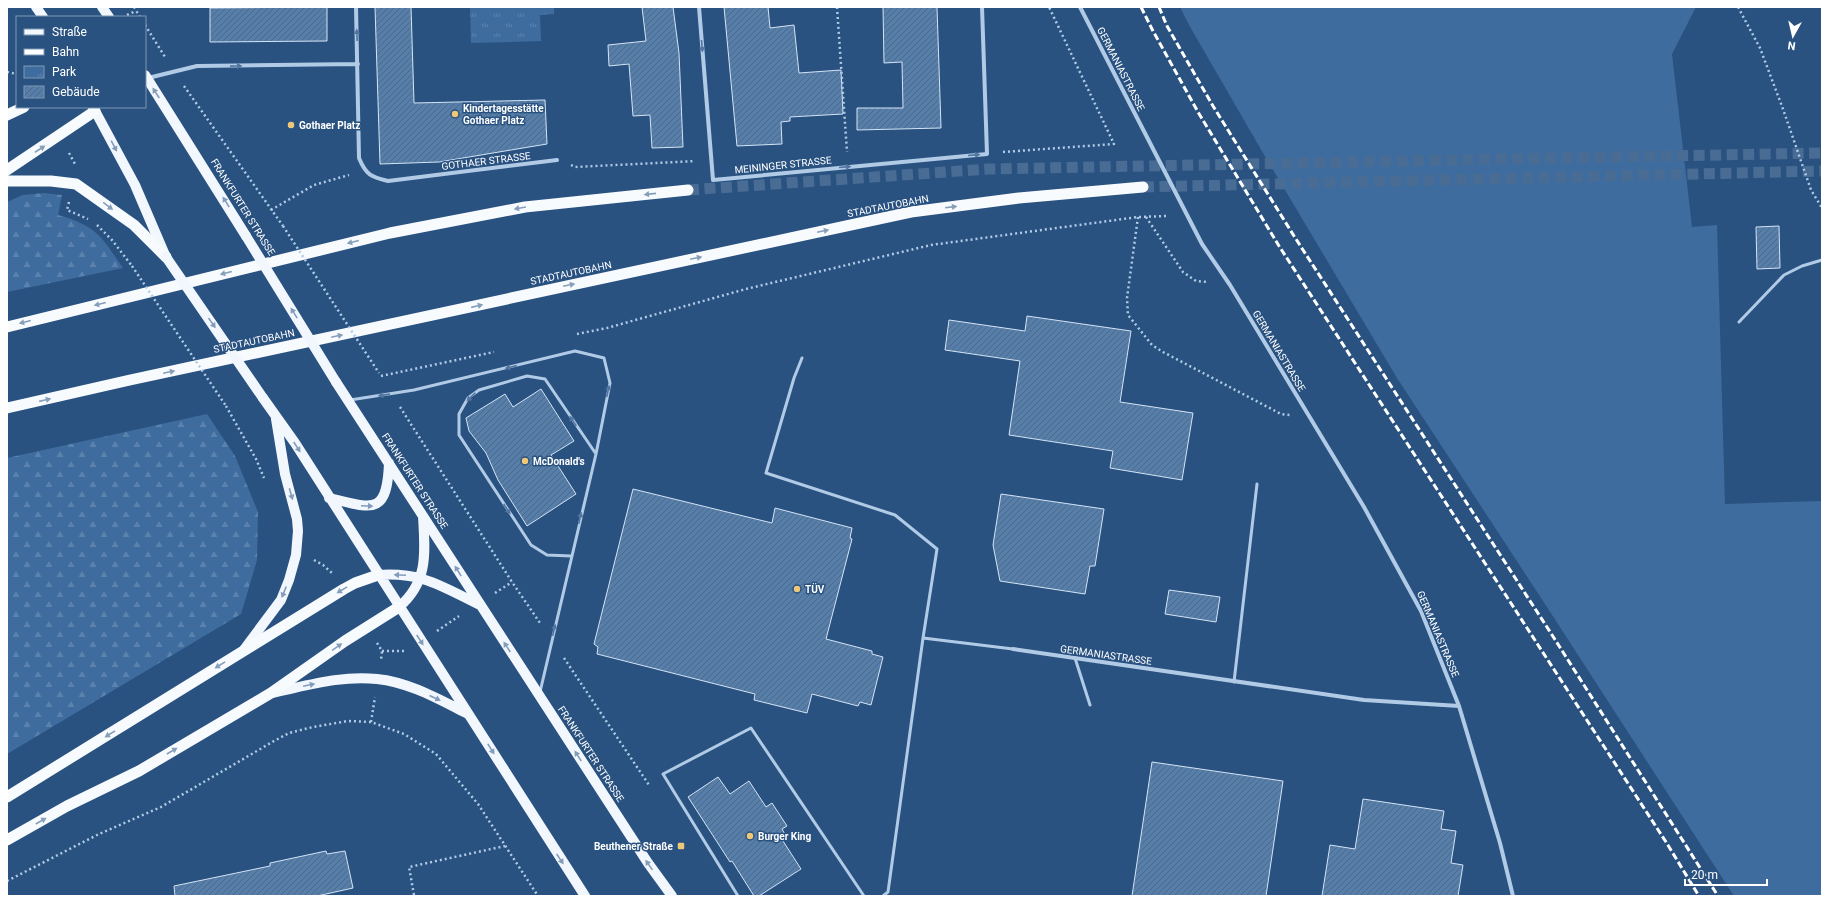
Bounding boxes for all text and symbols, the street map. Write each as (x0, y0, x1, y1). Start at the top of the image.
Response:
legend (16, 16, 146, 108)
north arrow (1773, 16, 1813, 56)
text: Straße (52, 25, 87, 39)
street label: GERMANIASTRASSE (1095, 25, 1147, 113)
one-way arrow (354, 28, 360, 41)
text: N (1787, 38, 1796, 52)
one-way arrow (699, 40, 706, 52)
text: Bahn (52, 45, 79, 59)
one-way arrow (230, 63, 243, 69)
text: Park (52, 65, 77, 79)
text: Gebäude (52, 85, 100, 99)
one-way arrow (152, 87, 160, 98)
place label: Kindertagesstätte Gothaer Platz (463, 103, 544, 126)
marker: Kindertagesstätte Gothaer Platz (450, 109, 460, 119)
marker: Gothaer Platz (286, 120, 296, 130)
place label: Gothaer Platz (299, 120, 360, 131)
one-way arrow (110, 140, 117, 152)
one-way arrow (35, 145, 45, 153)
street label: GOTHAER STRASSE (441, 150, 532, 172)
one-way arrow (968, 152, 980, 158)
street label: MEININGER STRASSE (734, 154, 832, 176)
street label: FRANKFURTER STRASSE (209, 157, 277, 258)
one-way arrow (839, 164, 851, 170)
one-way arrow (644, 191, 656, 197)
street label: STADTAUTOBAHN (846, 193, 930, 219)
one-way arrow (222, 196, 229, 208)
one-way arrow (103, 202, 113, 210)
one-way arrow (945, 203, 957, 210)
one-way arrow (514, 206, 527, 212)
one-way arrow (817, 227, 829, 233)
one-way arrow (346, 240, 359, 246)
one-way arrow (690, 255, 702, 261)
street label: STADTAUTOBAHN (529, 259, 613, 287)
one-way arrow (220, 271, 232, 277)
one-way arrow (563, 282, 575, 288)
one-way arrow (94, 301, 106, 307)
one-way arrow (471, 302, 483, 308)
one-way arrow (290, 308, 298, 318)
street label: GERMANIASTRASSE (1250, 308, 1308, 394)
one-way arrow (208, 318, 216, 329)
one-way arrow (19, 319, 31, 325)
street label: STADTAUTOBAHN (212, 327, 296, 355)
one-way arrow (331, 332, 343, 338)
one-way arrow (505, 365, 517, 371)
one-way arrow (162, 368, 175, 374)
one-way arrow (606, 385, 612, 397)
one-way arrow (378, 392, 390, 398)
one-way arrow (466, 393, 476, 402)
one-way arrow (39, 396, 51, 402)
one-way arrow (570, 416, 577, 427)
street label: FRANKFURTER STRASSE (380, 431, 450, 531)
one-way arrow (293, 442, 301, 452)
marker: McDonald's (520, 456, 530, 466)
place label: McDonald's (533, 456, 585, 467)
one-way arrow (288, 488, 294, 500)
one-way arrow (361, 502, 373, 509)
one-way arrow (504, 503, 511, 515)
one-way arrow (578, 512, 584, 524)
one-way arrow (454, 565, 461, 576)
one-way arrow (394, 571, 406, 578)
place label: TÜV (805, 582, 825, 595)
marker: TÜV (792, 584, 802, 594)
one-way arrow (337, 586, 347, 594)
one-way arrow (281, 587, 287, 599)
street label: GERMANIASTRASSE (1415, 589, 1461, 679)
one-way arrow (551, 624, 557, 636)
one-way arrow (416, 635, 424, 645)
one-way arrow (503, 641, 511, 652)
one-way arrow (332, 643, 343, 651)
street label: GERMANIASTRASSE (1059, 643, 1153, 667)
one-way arrow (214, 662, 226, 669)
one-way arrow (303, 682, 315, 688)
one-way arrow (429, 695, 441, 701)
street label: FRANKFURTER STRASSE (556, 704, 626, 804)
one-way arrow (104, 731, 115, 738)
one-way arrow (487, 743, 494, 755)
one-way arrow (166, 748, 178, 755)
one-way arrow (574, 751, 582, 761)
one-way arrow (35, 818, 47, 825)
marker: Burger King (745, 831, 755, 841)
place label: Burger King (758, 831, 811, 842)
place label: Beuthener Straße (594, 841, 674, 852)
marker: Beuthener Straße (676, 841, 686, 851)
one-way arrow (556, 854, 564, 864)
one-way arrow (645, 859, 653, 870)
scale bar (1685, 861, 1767, 887)
text: 20 m (1691, 868, 1718, 882)

